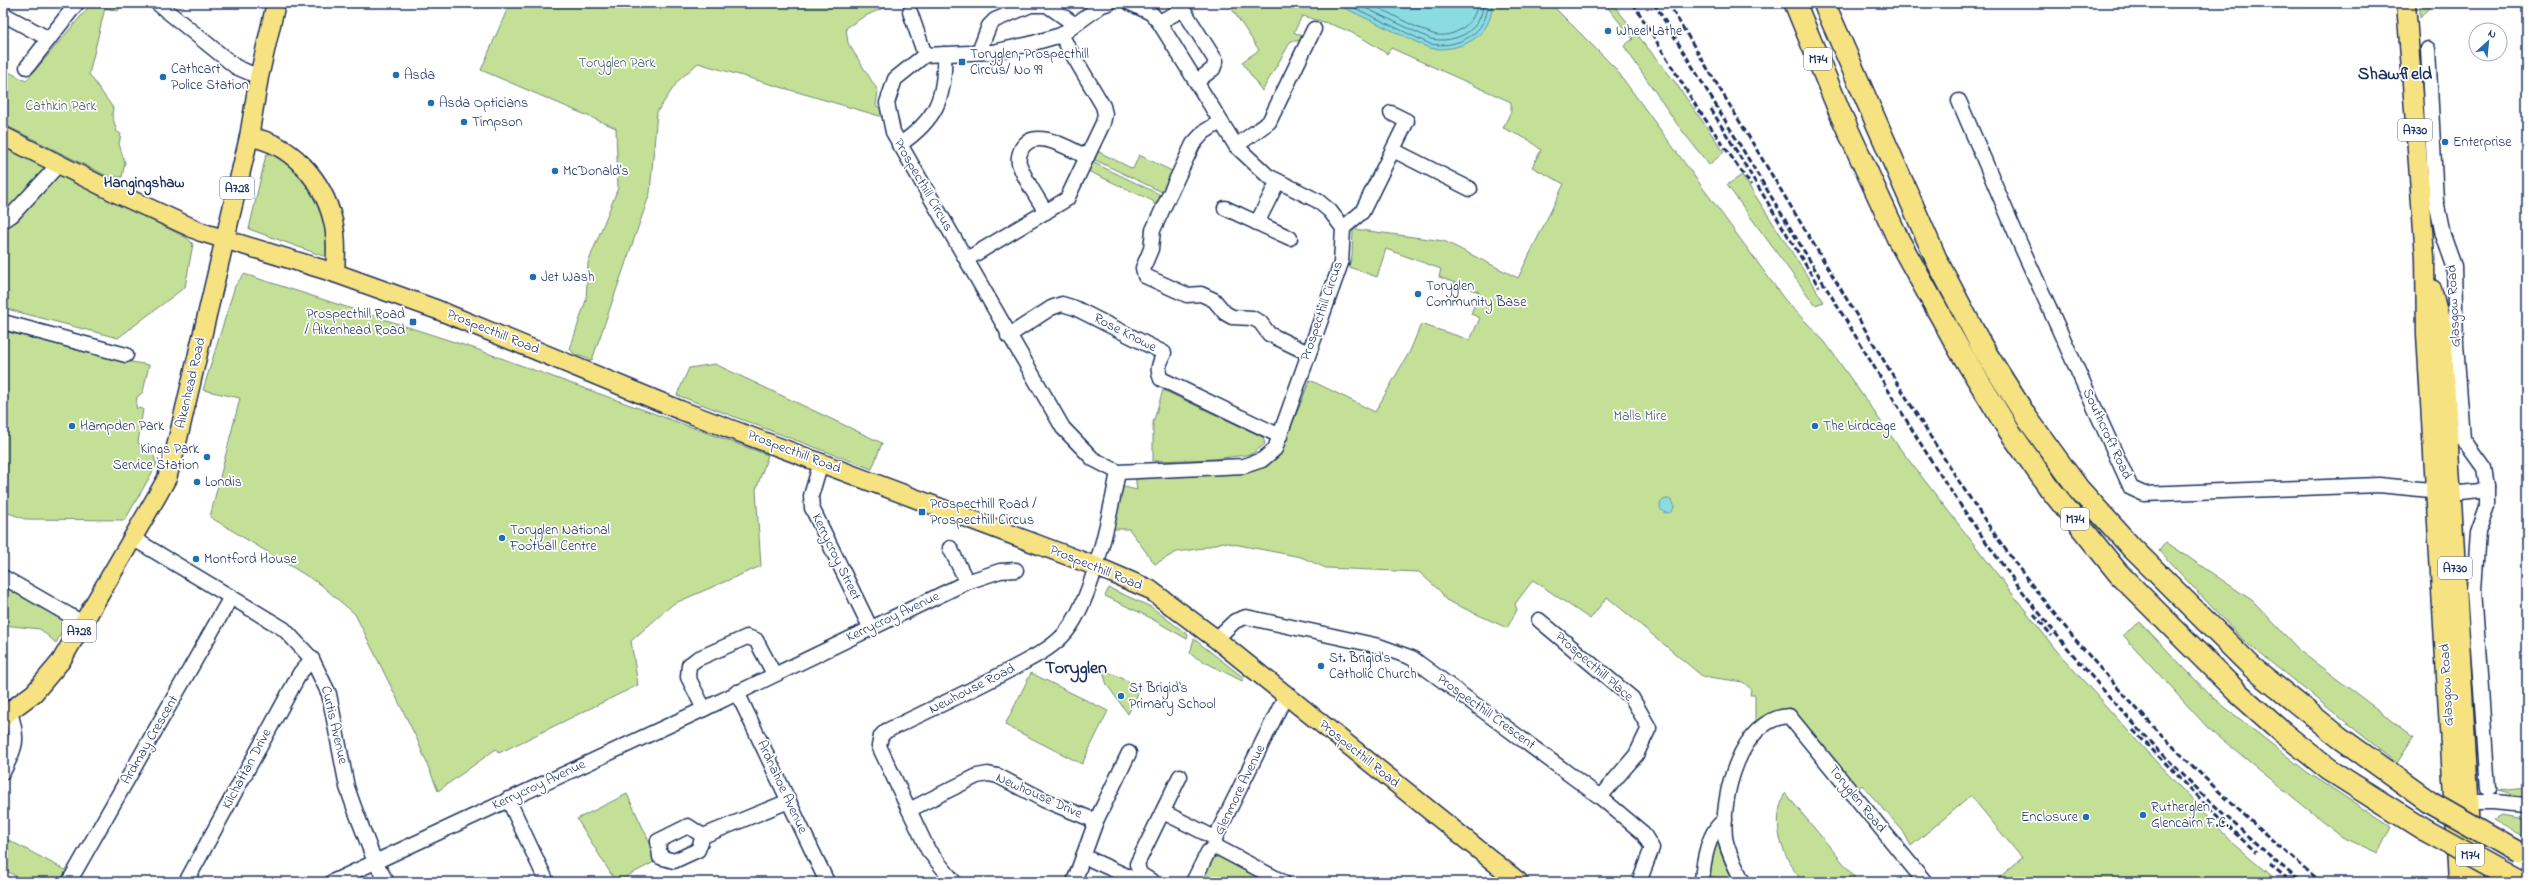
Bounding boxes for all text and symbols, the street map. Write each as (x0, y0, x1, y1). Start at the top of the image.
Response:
place label: Wheel Lathe (1616, 21, 1683, 42)
north arrow (2468, 22, 2508, 62)
text: N (2485, 25, 2499, 43)
marker: Wheel Lathe (1603, 26, 1613, 36)
place label: Toryglen, Prospecthill Circus/ No 99 (970, 44, 1089, 81)
road number: M74 (1804, 48, 1832, 70)
park label: Toryglen Park (579, 53, 656, 75)
marker: Toryglen, Prospecthill Circus/ No 99 (957, 57, 967, 67)
place label: Cathcart Police Station (171, 59, 249, 96)
district label: Shawfield (2358, 62, 2433, 88)
place label: Asda (404, 65, 435, 86)
marker: Asda (391, 70, 401, 80)
marker: Cathcart Police Station (158, 72, 168, 82)
place label: Asda Opticians (439, 93, 528, 114)
park label: Cathkin Park (26, 96, 97, 117)
marker: Asda Opticians (426, 98, 436, 108)
place label: Timpson (472, 112, 522, 133)
marker: Timpson (459, 117, 469, 127)
road number: A730 (2398, 119, 2432, 141)
place label: Enterprise (2453, 132, 2512, 153)
street label: Prospecthill Circus (888, 135, 958, 235)
marker: Enterprise (2440, 137, 2450, 147)
place label: McDonald's (563, 161, 629, 182)
marker: McDonald's (550, 166, 560, 176)
district label: Hangingshaw (104, 172, 184, 196)
road number: A728 (220, 177, 254, 199)
street label: Prospecthill Circus (1295, 258, 1349, 364)
street label: Glasgow Road (2441, 264, 2468, 348)
place label: Jet Wash (541, 267, 595, 288)
marker: Jet Wash (528, 272, 538, 282)
place label: Toryglen Community Base (1426, 276, 1527, 314)
marker: Toryglen Community Base (1413, 289, 1423, 299)
place label: Prospecthill Road / Aikenhead Road (304, 304, 405, 341)
street label: Prospecthill Road (443, 304, 543, 360)
street label: Rose Knowe (1090, 308, 1161, 358)
marker: Prospecthill Road / Aikenhead Road (408, 317, 418, 327)
street label: Aikenhead Road (170, 335, 212, 431)
street label: Southcroft Road (2077, 385, 2137, 483)
park label: Malls Mire (1613, 406, 1667, 427)
place label: Hampden Park (80, 416, 165, 437)
place label: The birdcage (1823, 416, 1897, 438)
marker: Hampden Park (67, 421, 77, 431)
marker: The birdcage (1810, 421, 1820, 431)
street label: Prospecthill Road (744, 425, 844, 480)
place label: Kings Park Service Station (113, 439, 200, 476)
marker: Kings Park Service Station (202, 452, 212, 462)
place label: Londis (205, 472, 242, 493)
marker: Londis (192, 477, 202, 487)
place label: Prospecthill Road / Prospecthill Circus (930, 494, 1037, 531)
marker: Prospecthill Road / Prospecthill Circus (917, 507, 927, 517)
road number: M74 (2061, 508, 2089, 530)
street label: Kerrycroy Street (805, 510, 866, 605)
place label: Toryglen National Football Centre (509, 520, 610, 557)
marker: Toryglen National Football Centre (497, 533, 507, 543)
street label: Prospecthill Road (1046, 540, 1146, 596)
place label: Montford House (204, 549, 298, 570)
marker: Montford House (191, 554, 201, 564)
road number: A730 (2438, 557, 2472, 579)
street label: Kerrycroy Avenue (843, 586, 944, 649)
road number: A728 (62, 620, 96, 642)
street label: Prospecthill Place (1550, 627, 1638, 707)
street label: Glasgow Road (2434, 643, 2461, 727)
place label: St. Brigid's Catholic Church (1329, 648, 1417, 685)
district label: Toryglen (1045, 656, 1107, 683)
street label: Newhouse Road (925, 658, 1019, 720)
marker: St. Brigid's Catholic Church (1316, 661, 1326, 671)
street label: Prospecthill Crescent (1432, 669, 1540, 755)
place label: St Brigid's Primary School (1129, 678, 1216, 716)
street label: Curtis Avenue (315, 684, 353, 767)
street label: Ardmay Crescent (116, 691, 185, 789)
marker: St Brigid's Primary School (1116, 691, 1126, 701)
street label: Prospecthill Road (1314, 715, 1404, 793)
street label: Kilchattan Drive (217, 724, 277, 813)
street label: Ardnahoe Avenue (751, 737, 813, 838)
street label: Glenmore Avenue (1209, 741, 1271, 839)
street label: Kerrycroy Avenue (489, 754, 590, 817)
street label: Toryglen Road (1822, 760, 1891, 838)
street label: Newhouse Drive (992, 768, 1086, 825)
place label: Rutherglen Glencairn F.C. (2151, 797, 2229, 834)
place label: Enclosure (2021, 807, 2079, 828)
marker: Rutherglen Glencairn F.C. (2138, 810, 2148, 820)
marker: Enclosure (2081, 812, 2091, 822)
road number: M74 (2456, 844, 2484, 866)

